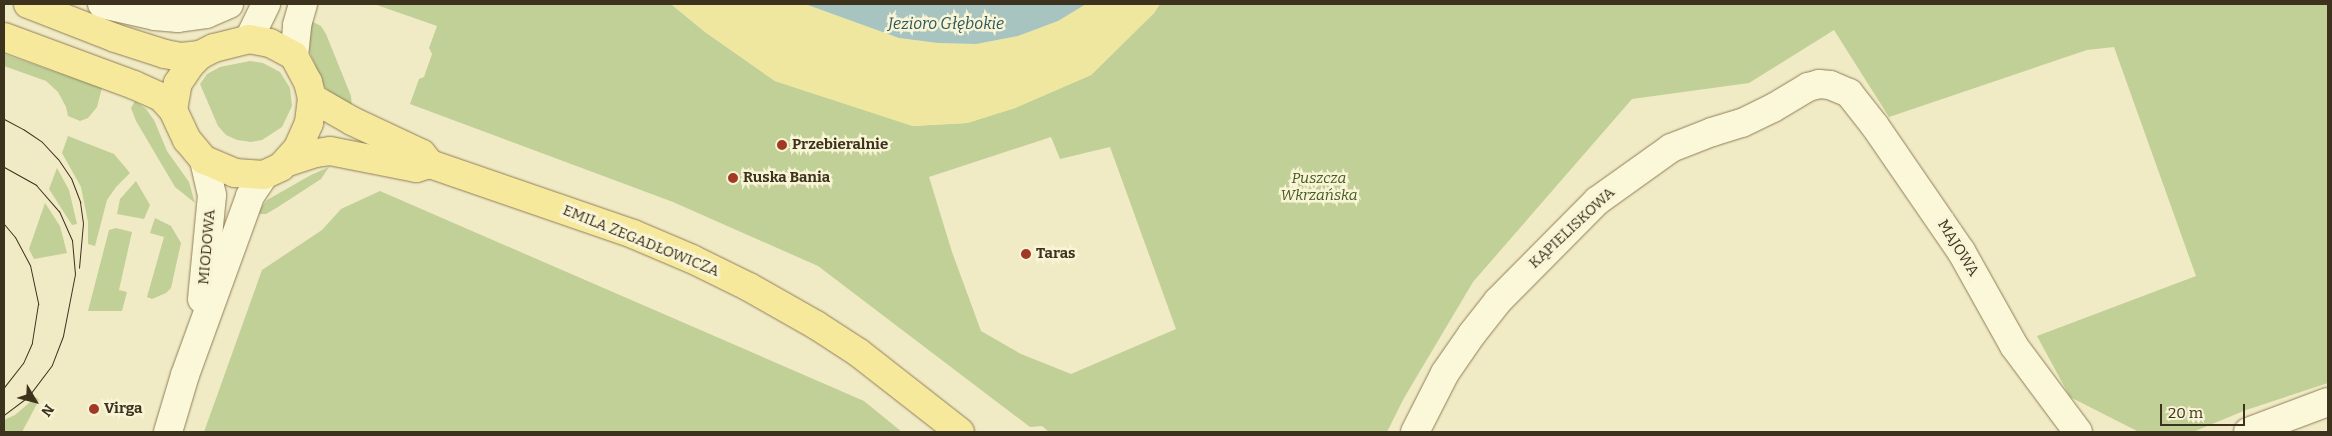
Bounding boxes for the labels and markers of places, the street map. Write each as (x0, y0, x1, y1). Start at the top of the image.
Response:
place label: Przebieralnie (792, 136, 888, 154)
marker: Przebieralnie (776, 139, 788, 151)
place label: Ruska Bania (743, 169, 830, 187)
marker: Ruska Bania (727, 172, 739, 184)
place label: Taras (1036, 245, 1075, 263)
marker: Taras (1020, 248, 1032, 260)
place label: Virga (104, 400, 143, 418)
marker: Virga (88, 403, 100, 415)

